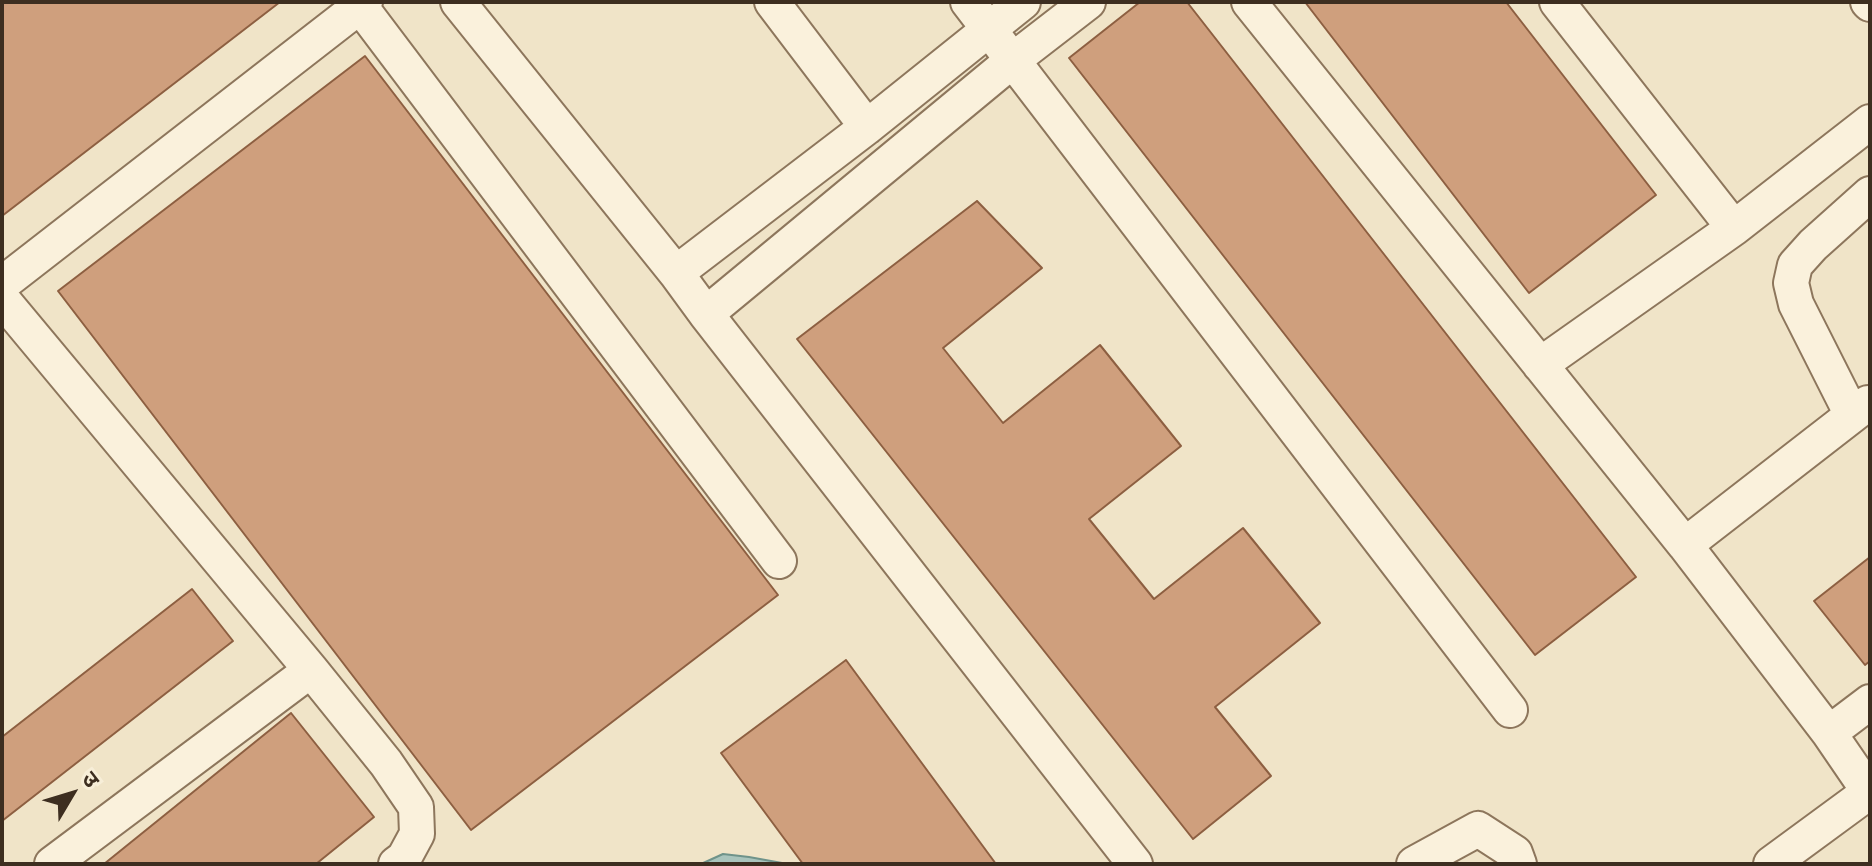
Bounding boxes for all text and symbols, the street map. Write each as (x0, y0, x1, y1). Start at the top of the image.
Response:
north arrow (32, 754, 112, 834)
text: उ (76, 765, 107, 793)

